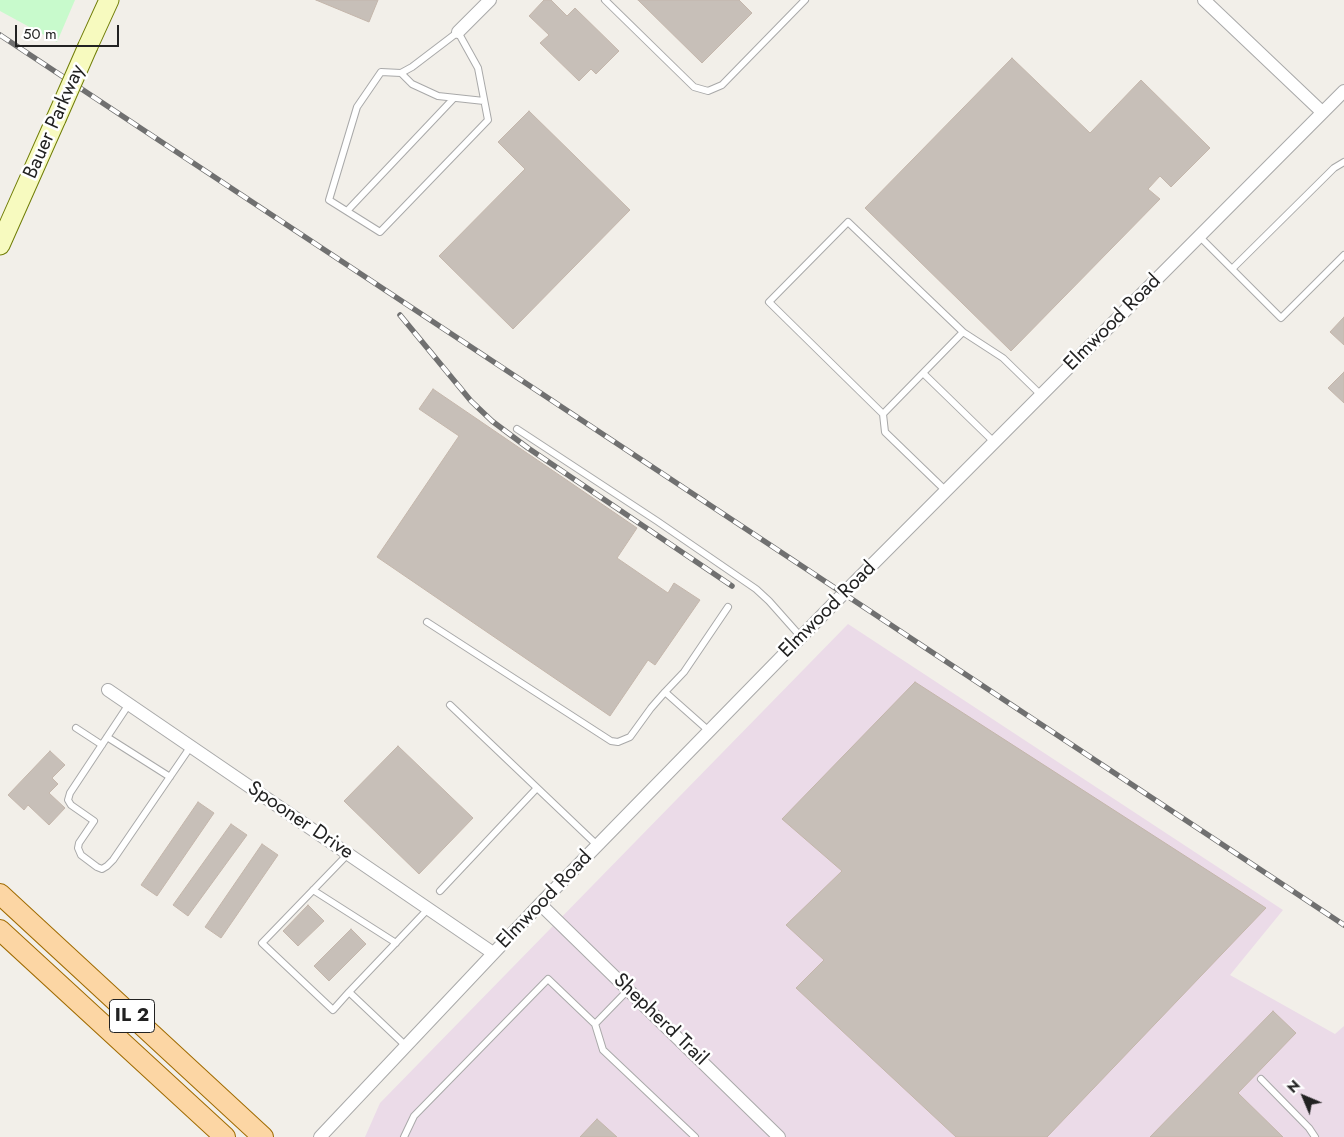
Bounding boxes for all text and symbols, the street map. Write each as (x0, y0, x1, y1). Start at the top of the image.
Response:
scale bar (18, 15, 121, 47)
text: 50 m (23, 23, 57, 45)
street label: Bauer Parkway (19, 61, 91, 183)
street label: Elmwood Road (1060, 270, 1166, 376)
street label: Elmwood Road (775, 557, 881, 663)
street label: Spooner Drive (243, 777, 357, 865)
street label: Elmwood Road (492, 846, 598, 954)
street label: Shepherd Trail (608, 969, 712, 1071)
road number: IL 2 (110, 999, 154, 1032)
north arrow (1279, 1072, 1329, 1122)
text: N (1282, 1075, 1304, 1097)

